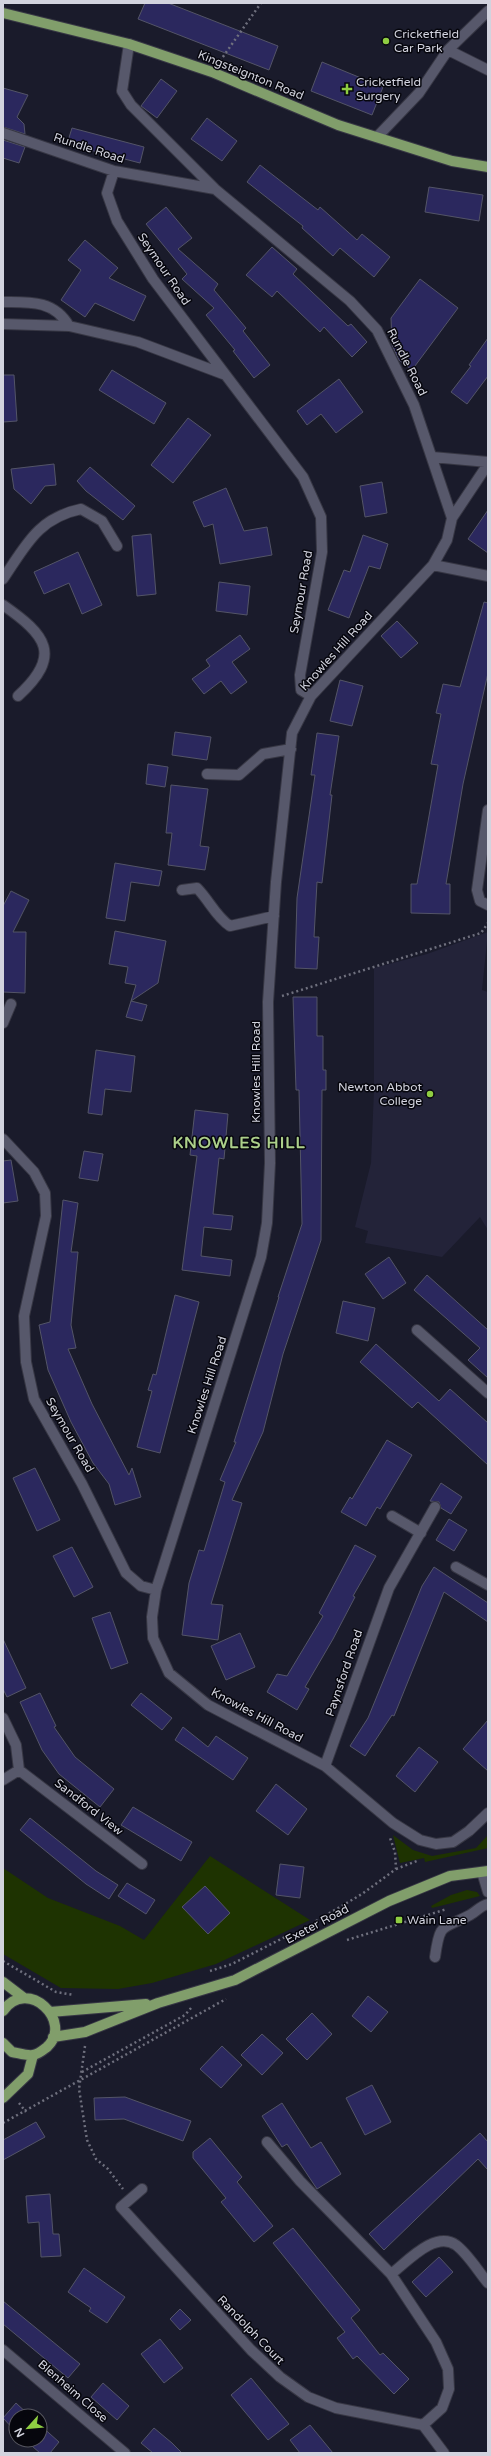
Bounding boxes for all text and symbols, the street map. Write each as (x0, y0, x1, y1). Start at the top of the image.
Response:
place label: Cricketfield Car Park (394, 27, 459, 55)
marker: Cricketfield Car Park (381, 36, 391, 46)
street label: Kingsteignton Road (196, 47, 306, 103)
place label: Cricketfield Surgery (356, 75, 421, 103)
marker: Cricketfield Surgery (341, 83, 353, 95)
street label: Rundle Road (52, 130, 126, 166)
street label: Seymour Road (135, 230, 193, 308)
street label: Rundle Road (384, 326, 430, 398)
street label: Seymour Road (287, 549, 315, 635)
street label: Knowles Hill Road (297, 608, 375, 694)
street label: Knowles Hill Road (249, 1021, 263, 1123)
place label: Newton Abbot College (338, 1080, 422, 1108)
marker: Newton Abbot College (425, 1089, 435, 1099)
district label: KNOWLES HILL (172, 1133, 306, 1153)
street label: Knowles Hill Road (185, 1334, 229, 1436)
street label: Seymour Road (43, 1395, 97, 1475)
street label: Paynsford Road (323, 1628, 365, 1718)
street label: Knowles Hill Road (209, 1685, 305, 1745)
street label: Sandford View (52, 1776, 126, 1838)
street label: Exeter Road (283, 1901, 351, 1947)
place label: Wain Lane (407, 1913, 467, 1927)
marker: Wain Lane (394, 1915, 404, 1925)
street label: Randolph Court (215, 2293, 288, 2368)
street label: Blenheim Close (35, 2357, 111, 2425)
north arrow (8, 2408, 48, 2448)
text: N (12, 2425, 27, 2439)

